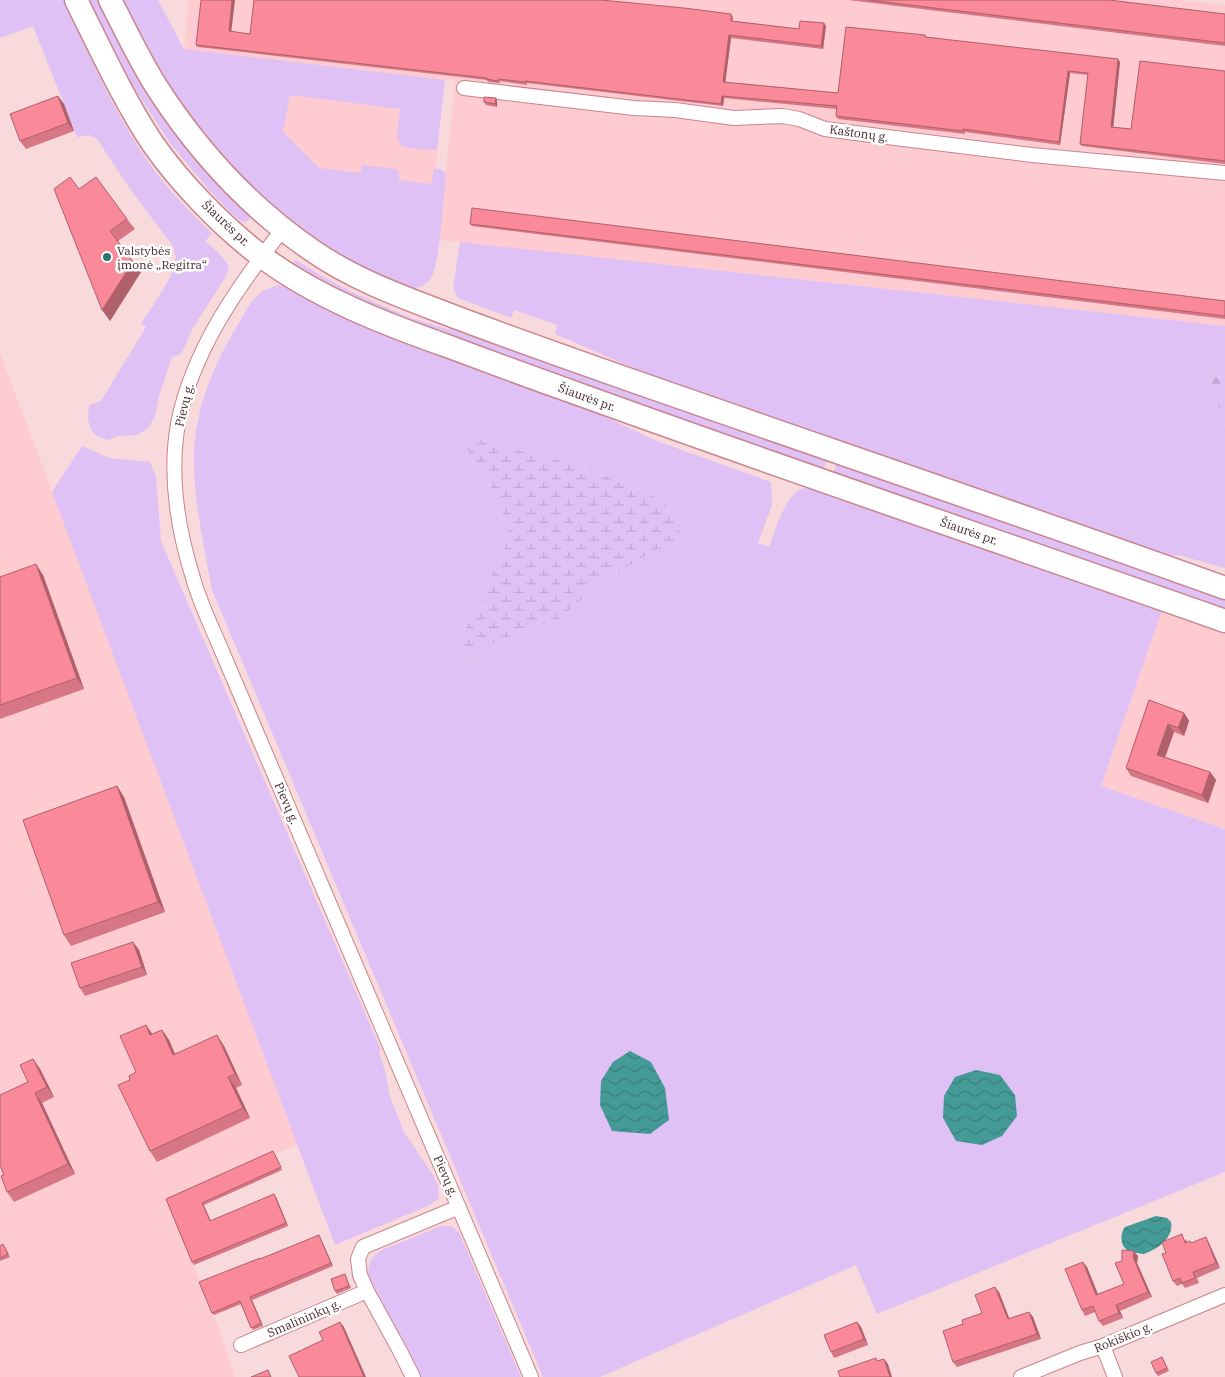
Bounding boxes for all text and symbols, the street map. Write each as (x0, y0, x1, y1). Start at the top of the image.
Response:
street label: Kaštonų g. (829, 121, 889, 145)
street label: Šiaurės pr. (199, 197, 253, 249)
place label: Valstybės įmonė „Regitra“ (117, 243, 207, 272)
marker: Valstybės įmonė „Regitra“ (101, 251, 113, 263)
street label: Šiaurės pr. (556, 380, 618, 414)
street label: Pievų g. (171, 382, 197, 428)
street label: Šiaurės pr. (938, 514, 1000, 548)
street label: Pievų g. (271, 780, 303, 826)
street label: Pievų g. (430, 1153, 462, 1199)
street label: Smalininkų g. (265, 1296, 343, 1340)
street label: Rokiškio g. (1092, 1319, 1154, 1355)

